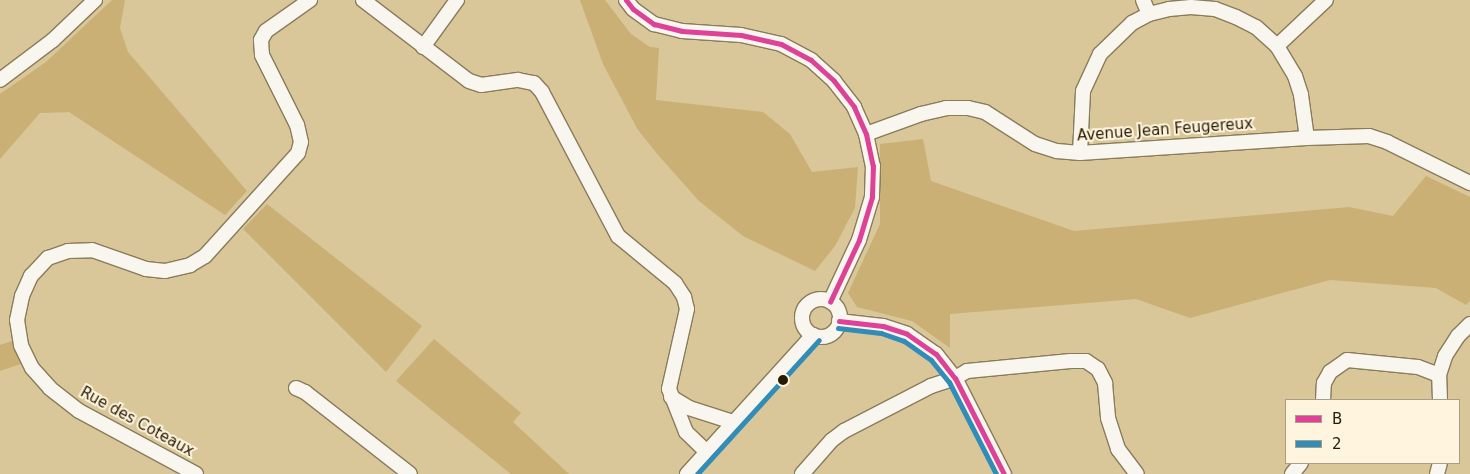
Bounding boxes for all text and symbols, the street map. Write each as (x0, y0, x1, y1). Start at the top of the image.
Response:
street label: Avenue Jean Feugereux (1076, 115, 1254, 145)
unlabelled marker (778, 375, 788, 385)
street label: Rue des Coteaux (77, 383, 197, 461)
legend (1285, 399, 1460, 464)
text: B (1332, 410, 1342, 428)
text: 2 (1332, 435, 1342, 453)

